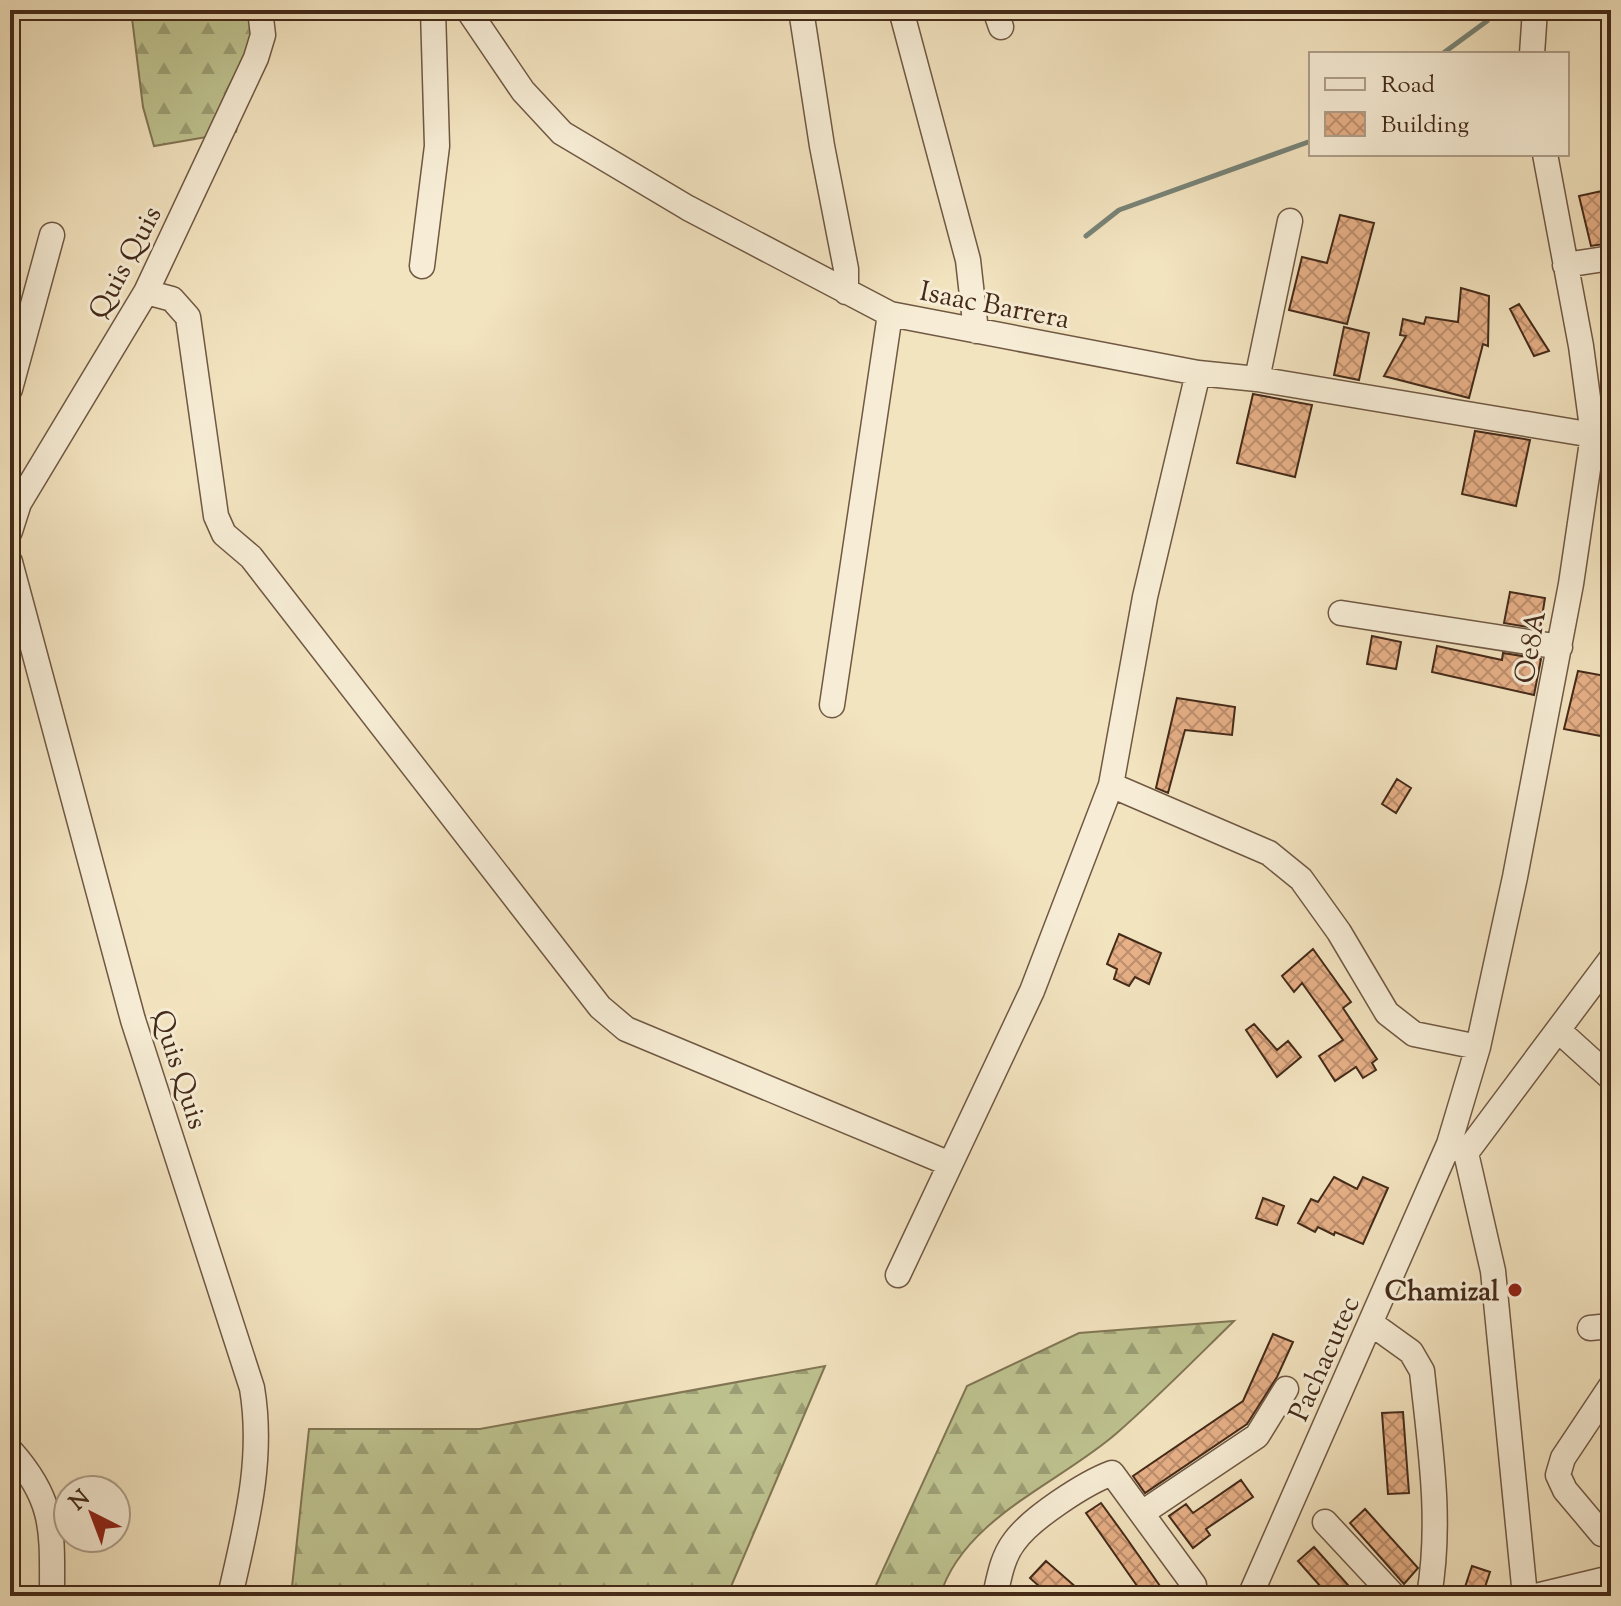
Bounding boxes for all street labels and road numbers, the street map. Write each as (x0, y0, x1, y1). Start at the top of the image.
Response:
street label: Quis Quis (80, 200, 173, 327)
street label: Isaac Barrera (916, 273, 1073, 341)
street label: Oe8A (1506, 608, 1558, 687)
street label: Quis Quis (140, 1005, 216, 1135)
street label: Pachacutec (1280, 1290, 1371, 1428)

